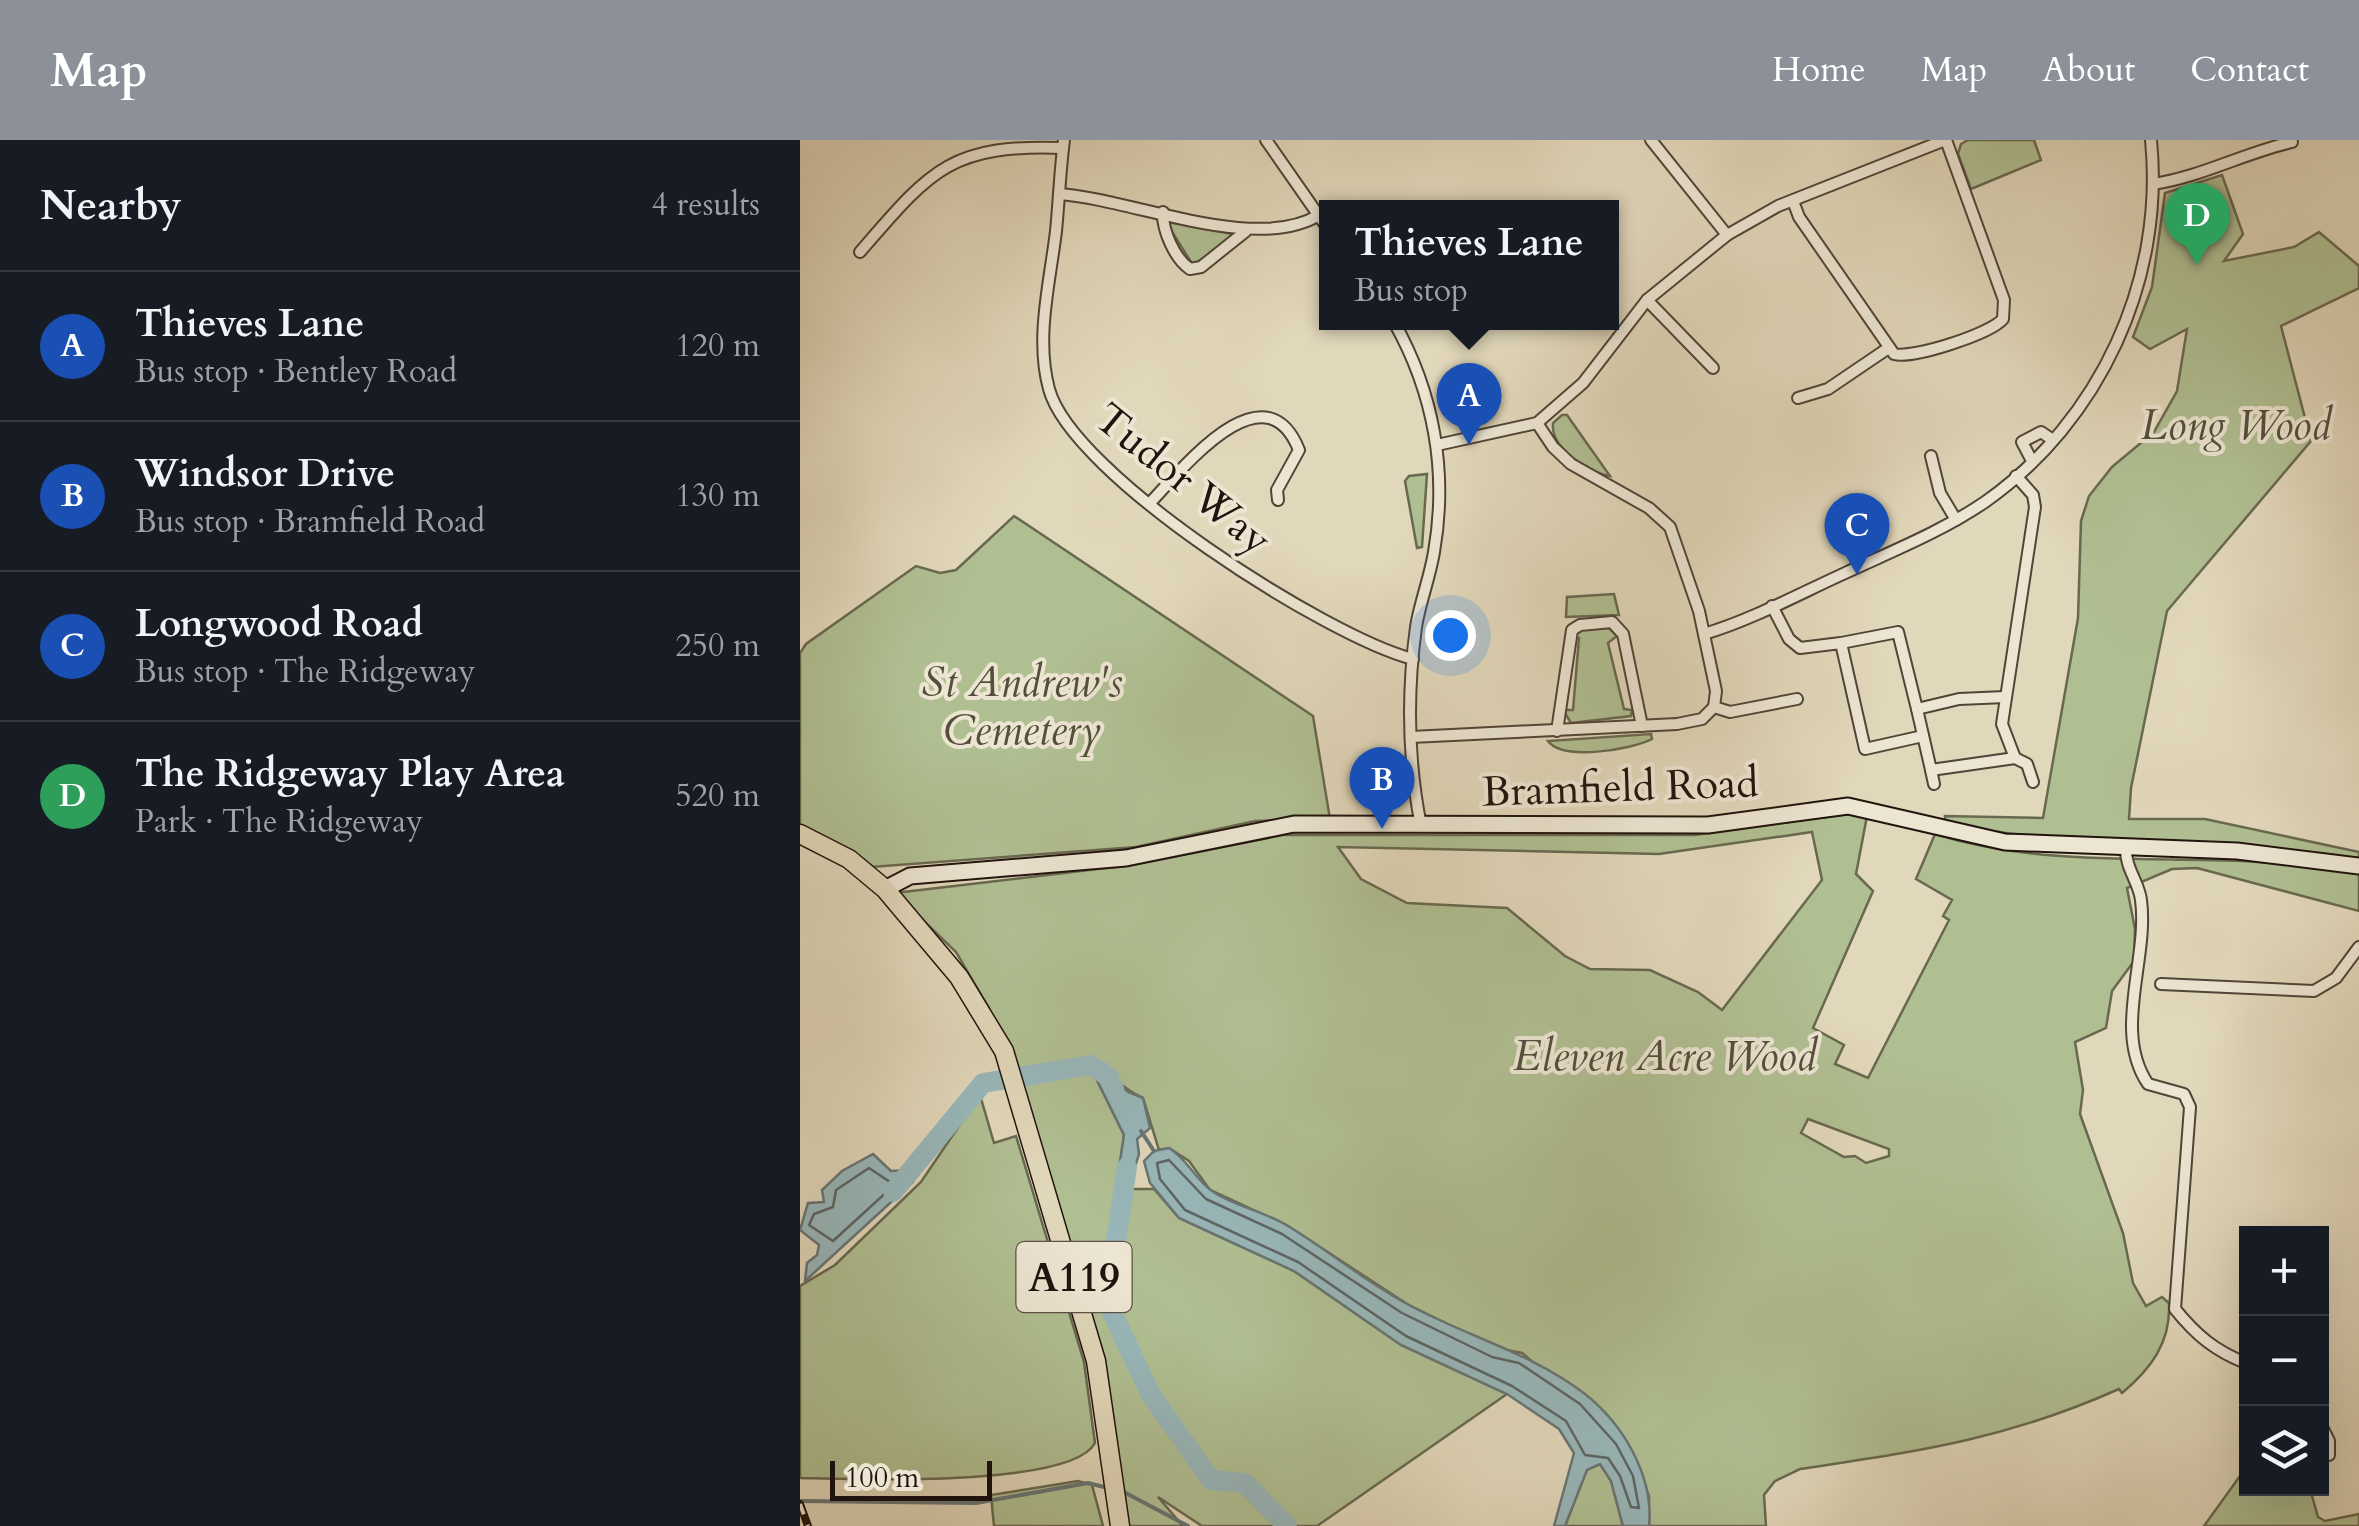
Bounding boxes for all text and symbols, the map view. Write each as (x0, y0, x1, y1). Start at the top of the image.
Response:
text: Map (50, 38, 148, 103)
text: Home (1772, 46, 1866, 94)
text: Map (1921, 46, 1987, 94)
text: About (2042, 46, 2135, 94)
text: Contact (2190, 46, 2309, 94)
text: Nearby (40, 177, 182, 234)
pin: D (2164, 182, 2230, 265)
text: 4 results (652, 183, 760, 227)
popup (1319, 200, 1619, 330)
text: Thieves Lane (1354, 217, 1584, 269)
text: Bus stop (1354, 269, 1468, 313)
text: Thieves Lane (135, 298, 364, 350)
text: A (60, 324, 85, 368)
text: 120 m (675, 324, 760, 368)
text: Bus stop · Bentley Road (135, 350, 457, 394)
pin: A (1436, 362, 1502, 445)
street label: Tudor Way (1083, 390, 1283, 568)
park label: Long Wood (2140, 397, 2333, 454)
text: Windsor Drive (135, 448, 395, 500)
text: B (61, 474, 84, 518)
text: 130 m (675, 474, 760, 518)
pin: C (1824, 492, 1890, 575)
text: Bus stop · Bramfield Road (135, 500, 485, 544)
text: Longwood Road (135, 598, 423, 650)
your location (1425, 610, 1476, 661)
text: C (60, 624, 85, 668)
text: 250 m (675, 624, 760, 668)
text: Bus stop · The Ridgeway (135, 650, 475, 694)
park label: St Andrew's Cemetery (921, 654, 1123, 759)
pin: B (1350, 746, 1414, 829)
text: The Ridgeway Play Area (135, 748, 565, 800)
street label: Bramfield Road (1481, 754, 1759, 821)
text: D (59, 774, 86, 818)
text: 520 m (675, 774, 760, 818)
text: Park · The Ridgeway (135, 800, 423, 844)
park label: Eleven Acre Wood (1513, 1028, 1818, 1085)
map controls (2239, 1226, 2329, 1496)
button: + (2239, 1226, 2329, 1316)
road number: A119 (1016, 1242, 1132, 1312)
button: − (2239, 1316, 2329, 1406)
button: layers (2239, 1406, 2329, 1496)
scale bar (830, 1456, 992, 1500)
text: 100 m (845, 1459, 919, 1497)

